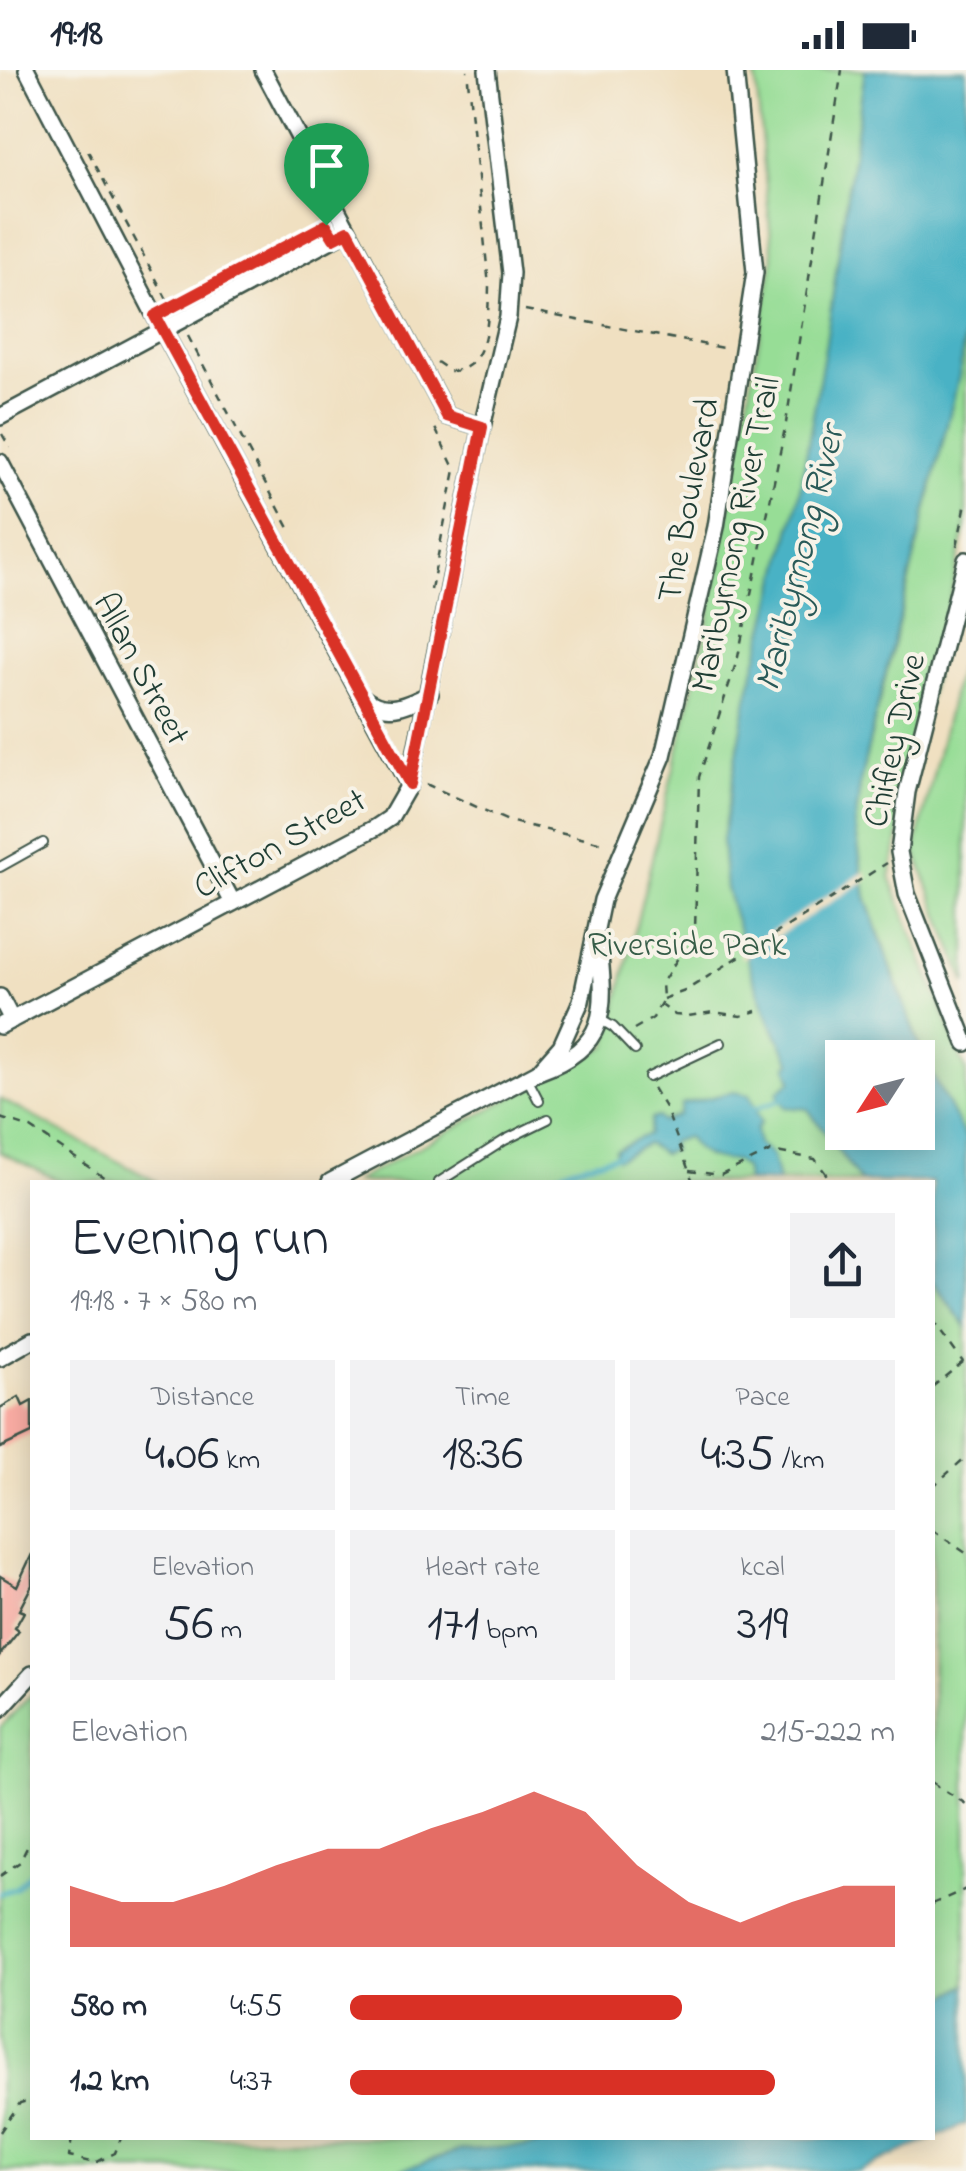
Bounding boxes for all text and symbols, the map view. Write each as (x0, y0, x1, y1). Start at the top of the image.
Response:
text: 19:18 (50, 7, 103, 63)
pin (284, 123, 369, 226)
icon: arrive (299, 138, 354, 193)
street label: Maribyrnong River Trail (679, 373, 796, 697)
street label: The Boulevard (646, 394, 735, 607)
water label: Maribyrnong River (742, 416, 863, 697)
street label: Allan Street (78, 584, 202, 755)
street label: Chifley Drive (852, 649, 941, 833)
street label: Clifton Street (185, 776, 377, 914)
park label: Riverside Park (588, 921, 787, 972)
north arrow (825, 1040, 935, 1150)
map controls (825, 1040, 935, 1150)
text: Evening run (70, 1201, 329, 1281)
button: share (790, 1213, 895, 1318)
text: 19:18 · 7 × 580 m (70, 1279, 257, 1326)
text: Distance (151, 1378, 254, 1419)
text: Time (455, 1378, 510, 1419)
text: Pace (735, 1378, 790, 1419)
text: 4.06 (145, 1419, 219, 1492)
text: 18:36 (442, 1419, 523, 1492)
text: 4:35 (701, 1419, 775, 1492)
text: km (219, 1441, 260, 1482)
text: /km (775, 1441, 824, 1482)
text: Elevation (151, 1548, 254, 1589)
text: Heart rate (425, 1548, 540, 1589)
text: kcal (740, 1548, 785, 1589)
text: 56 (163, 1589, 213, 1662)
text: 171 (427, 1589, 479, 1662)
text: 319 (737, 1589, 788, 1662)
text: m (213, 1611, 242, 1652)
text: bpm (479, 1611, 538, 1652)
text: Elevation (70, 1710, 188, 1757)
text: 215–222 m (761, 1710, 895, 1757)
text: 580 m (70, 1984, 147, 2031)
text: 4:55 (230, 1984, 283, 2031)
text: 1.2 km (70, 2059, 149, 2106)
text: 4:37 (230, 2059, 272, 2106)

